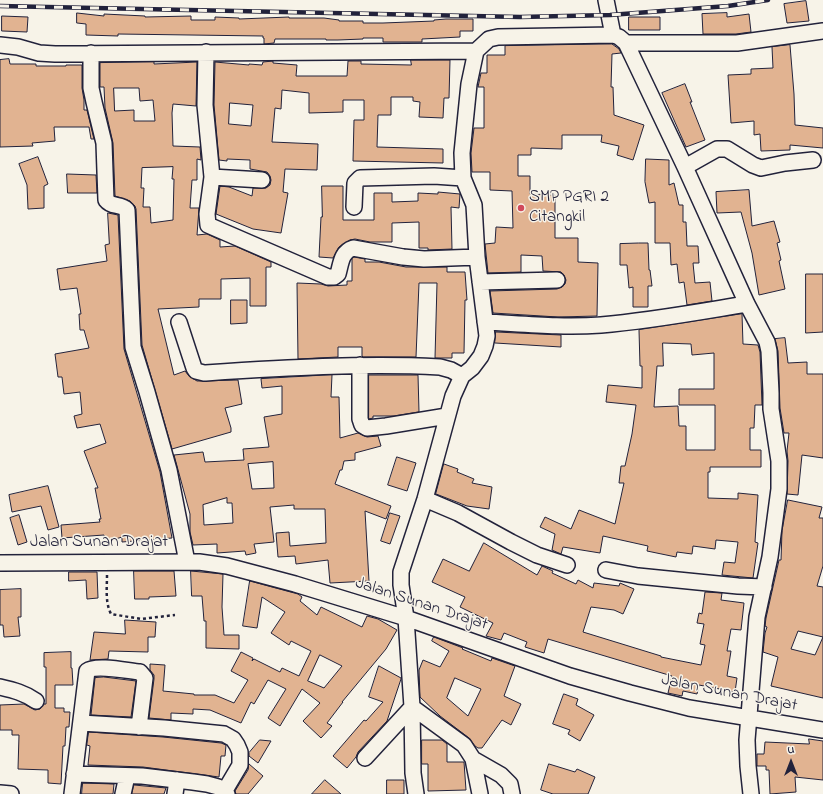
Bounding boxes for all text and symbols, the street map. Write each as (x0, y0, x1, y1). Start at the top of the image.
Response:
place label: SMP PGRI 2 Citangkil (529, 188, 609, 228)
marker: SMP PGRI 2 Citangkil (516, 203, 526, 213)
street label: Jalan Sunan Drajat (30, 533, 168, 553)
street label: Jalan Sunan Drajat (352, 574, 490, 636)
street label: Jalan Sunan Drajat (659, 671, 799, 717)
north arrow (771, 742, 811, 782)
text: U (788, 742, 794, 758)

